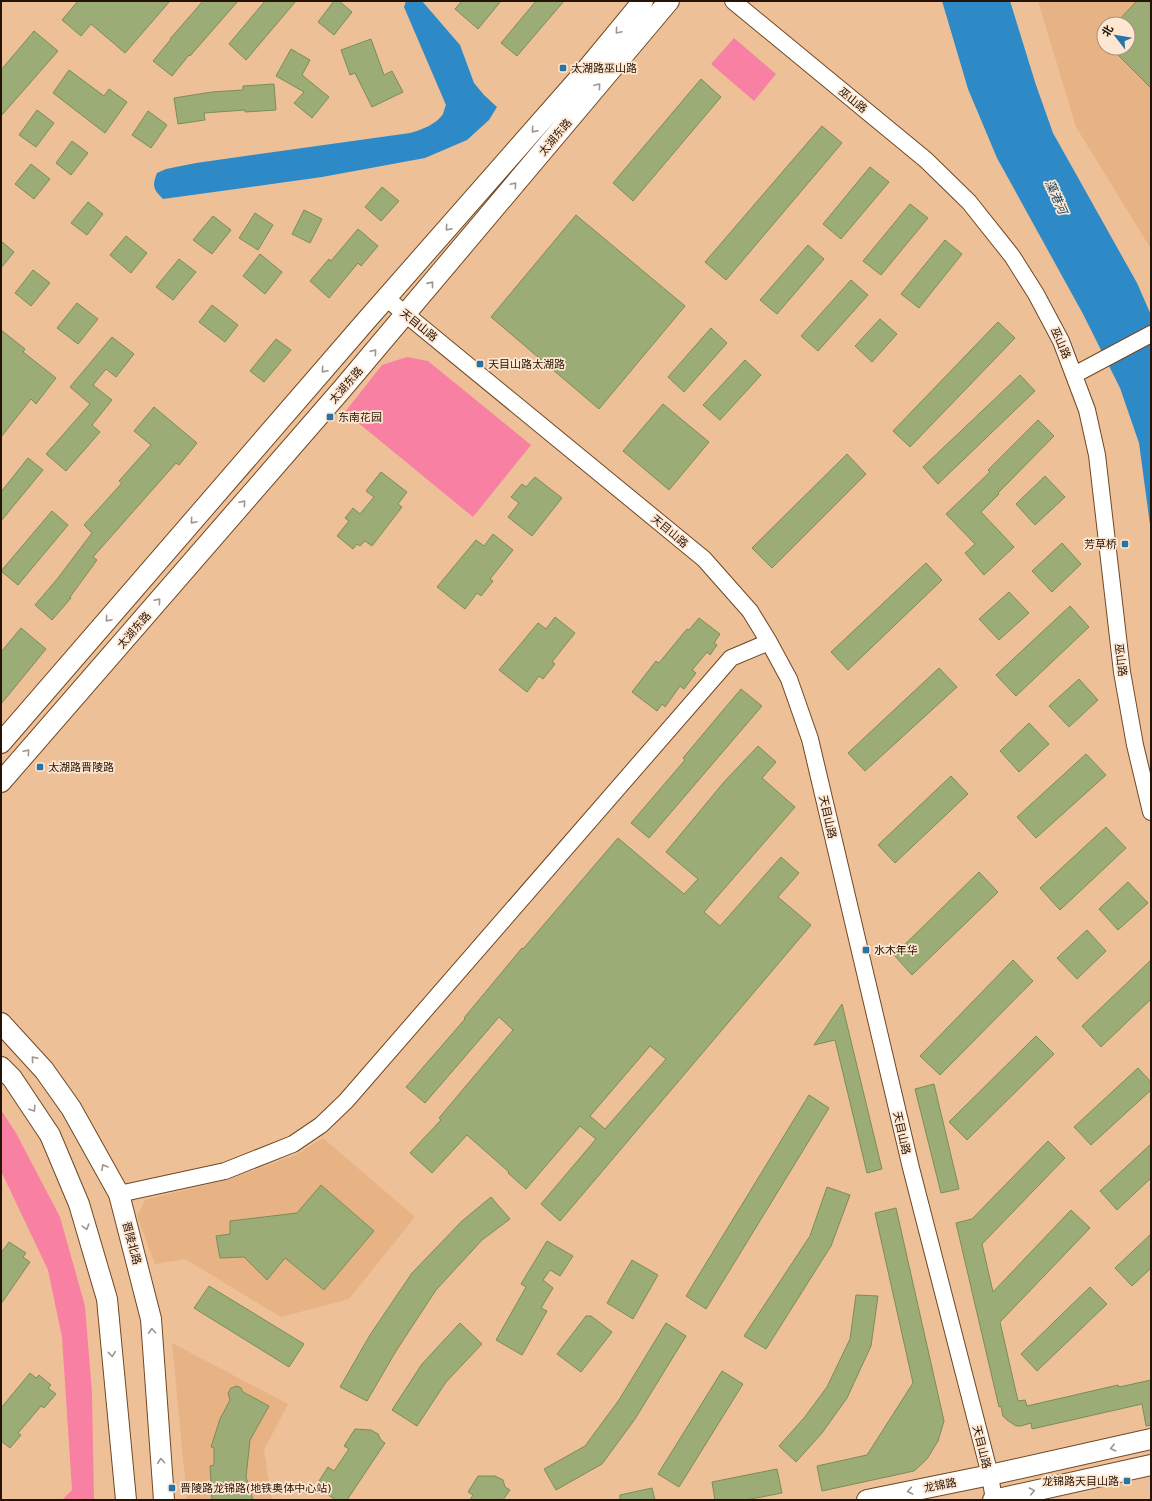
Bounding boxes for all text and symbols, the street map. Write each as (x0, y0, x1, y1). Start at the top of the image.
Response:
north arrow (1096, 16, 1136, 56)
text: 北 (1099, 23, 1116, 39)
one-way arrow (616, 26, 623, 34)
place label: 太湖路巫山路 (571, 62, 637, 75)
marker: 太湖路巫山路 (558, 63, 568, 73)
one-way arrow (594, 83, 601, 90)
street label: 巫山路 (836, 85, 870, 116)
street label: 太湖东路 (536, 116, 575, 158)
one-way arrow (531, 125, 538, 132)
water label: 藻港河 (1042, 178, 1071, 218)
one-way arrow (510, 182, 517, 189)
one-way arrow (446, 223, 453, 230)
one-way arrow (426, 282, 433, 289)
street label: 天目山路 (397, 306, 440, 344)
street label: 巫山路 (1048, 325, 1073, 361)
one-way arrow (370, 349, 377, 357)
place label: 天目山路太湖路 (488, 358, 565, 371)
marker: 天目山路太湖路 (475, 359, 485, 369)
street label: 太湖东路 (327, 364, 366, 406)
one-way arrow (322, 365, 329, 372)
place label: 东南花园 (338, 411, 382, 424)
marker: 东南花园 (325, 412, 335, 422)
one-way arrow (239, 501, 246, 508)
street label: 天目山路 (649, 512, 691, 551)
one-way arrow (191, 516, 198, 524)
place label: 芳草桥 (1084, 538, 1117, 551)
marker: 芳草桥 (1120, 539, 1130, 549)
one-way arrow (153, 599, 160, 606)
street label: 太湖东路 (115, 609, 154, 651)
one-way arrow (106, 615, 113, 622)
street label: 巫山路 (1112, 643, 1129, 677)
one-way arrow (22, 750, 29, 757)
place label: 太湖路晋陵路 (48, 761, 114, 774)
marker: 太湖路晋陵路 (35, 762, 45, 772)
street label: 天目山路 (816, 794, 839, 840)
place label: 水木年华 (874, 944, 918, 957)
marker: 水木年华 (861, 945, 871, 955)
one-way arrow (31, 1056, 38, 1063)
one-way arrow (28, 1105, 35, 1112)
street label: 天目山路 (890, 1110, 913, 1156)
one-way arrow (102, 1164, 109, 1172)
street label: 晋陵北路 (120, 1220, 143, 1266)
one-way arrow (81, 1223, 90, 1230)
one-way arrow (148, 1328, 157, 1334)
one-way arrow (107, 1351, 116, 1357)
street label: 天目山路 (970, 1424, 993, 1470)
one-way arrow (1110, 1443, 1116, 1451)
one-way arrow (157, 1458, 166, 1464)
place label: 龙锦路天目山路 (1042, 1475, 1119, 1488)
street label: 龙锦路 (923, 1476, 958, 1495)
marker: 龙锦路天目山路 (1122, 1476, 1132, 1486)
place label: 晋陵路龙锦路(地铁奥体中心站) (180, 1482, 332, 1495)
marker: 晋陵路龙锦路(地铁奥体中心站) (167, 1483, 177, 1493)
one-way arrow (907, 1487, 913, 1495)
one-way arrow (1029, 1488, 1035, 1496)

